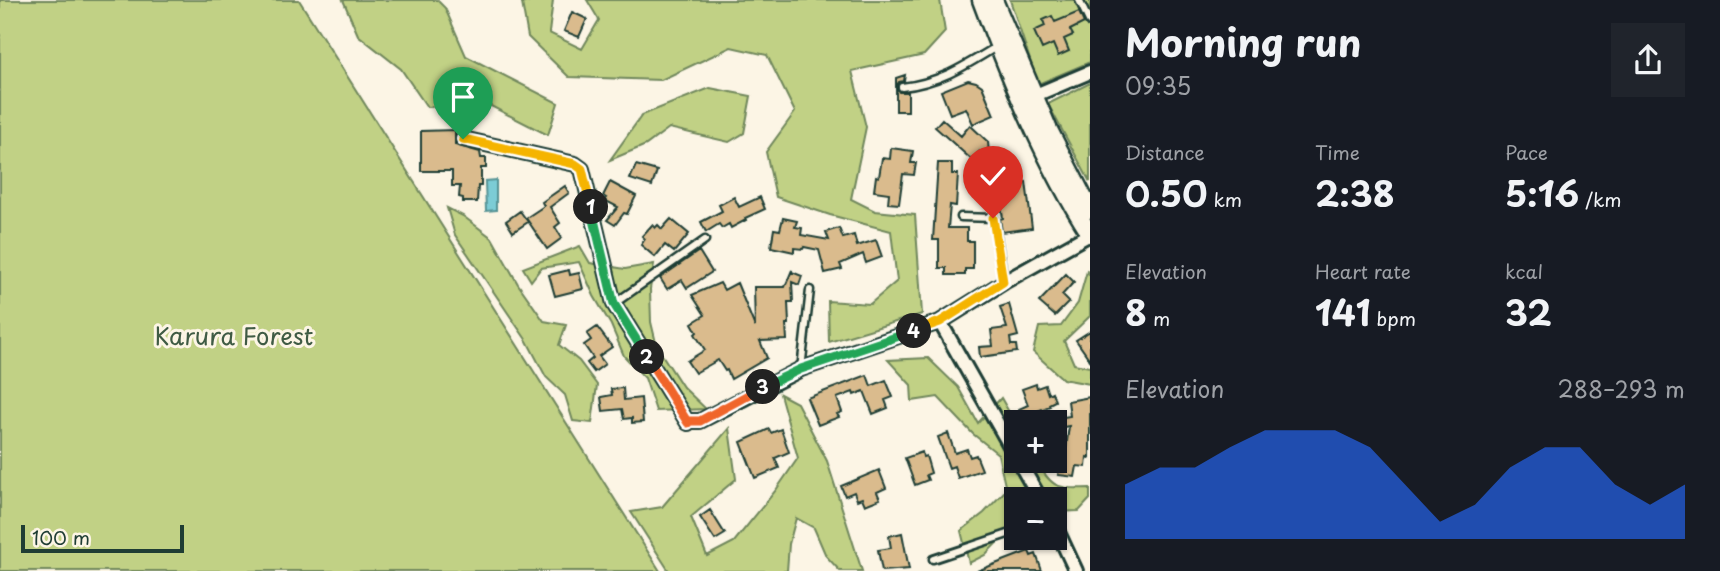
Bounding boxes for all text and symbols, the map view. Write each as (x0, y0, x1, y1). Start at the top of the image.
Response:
text: Morning run (1125, 13, 1361, 70)
button: share (1611, 23, 1685, 97)
pin (433, 67, 493, 139)
text: 09:35 (1125, 68, 1191, 103)
icon: arrive (444, 78, 482, 116)
text: Distance (1125, 138, 1205, 166)
text: Time (1315, 138, 1360, 166)
text: Pace (1505, 138, 1548, 166)
pin (963, 146, 1023, 218)
icon: check (974, 157, 1012, 195)
text: 0.50 (1125, 166, 1207, 219)
text: 2:38 (1315, 166, 1395, 219)
text: 5:16 (1505, 166, 1579, 219)
text: km (1207, 185, 1242, 213)
text: /km (1579, 185, 1622, 213)
pin: 1 (574, 190, 608, 224)
text: 1 (586, 192, 595, 220)
text: Elevation (1125, 257, 1207, 285)
text: Heart rate (1315, 257, 1411, 285)
text: kcal (1505, 257, 1543, 285)
text: 8 (1125, 285, 1147, 338)
text: 141 (1315, 285, 1370, 338)
text: 32 (1505, 285, 1552, 338)
text: m (1147, 304, 1170, 332)
text: bpm (1370, 304, 1416, 332)
pin: 4 (897, 314, 932, 348)
text: 4 (907, 316, 920, 344)
park label: Karura Forest (155, 317, 313, 353)
pin: 2 (630, 340, 664, 374)
text: 2 (640, 342, 653, 370)
pin: 3 (746, 370, 780, 404)
text: Elevation (1125, 371, 1224, 406)
text: 288–293 m (1557, 371, 1685, 406)
text: 3 (756, 372, 769, 400)
map controls (1004, 410, 1067, 550)
button: + (1004, 410, 1067, 473)
button: − (1004, 487, 1067, 550)
scale bar (21, 522, 184, 554)
text: 100 m (32, 523, 90, 551)

